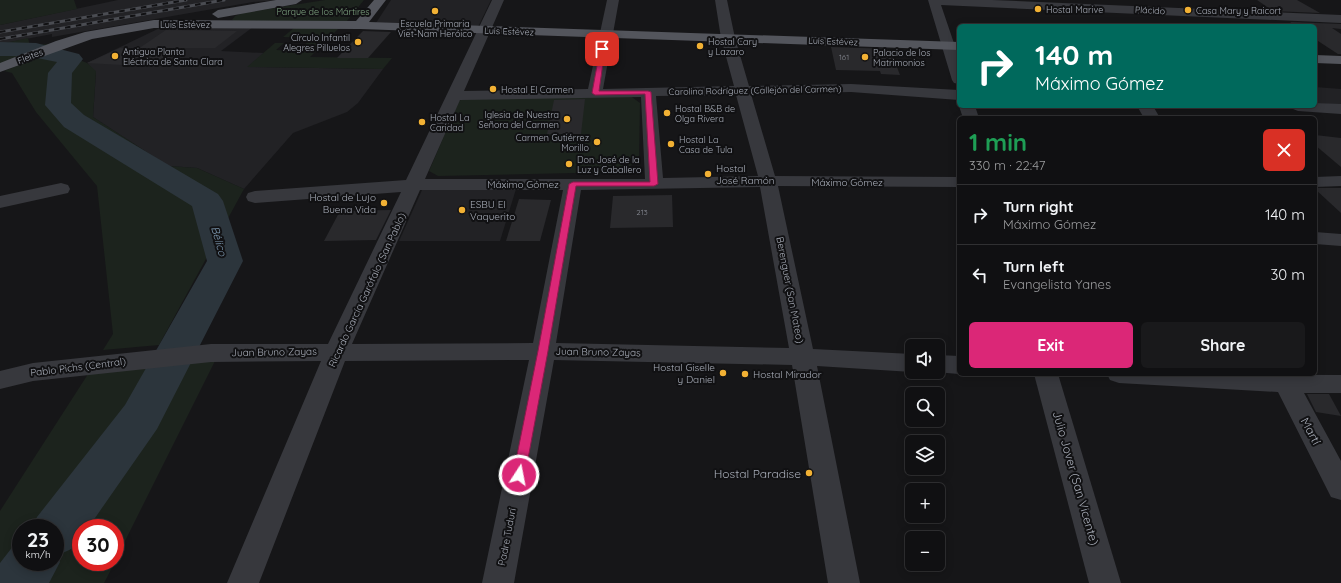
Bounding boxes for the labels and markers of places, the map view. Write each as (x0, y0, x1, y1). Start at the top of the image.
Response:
marker: Hostal Marive (1033, 4, 1043, 14)
place label: Hostal Marive (1046, 4, 1103, 15)
marker: Casa Mary y Raicort (1183, 5, 1193, 15)
place label: Casa Mary y Raicort (1196, 5, 1281, 16)
marker: Escuela Primaria Viet-Nam Heróico (430, 6, 440, 16)
place label: Escuela Primaria Viet-Nam Heróico (398, 18, 472, 39)
place label: Círculo Infantil Alegres Pilluelos (283, 32, 350, 53)
pin (585, 32, 619, 66)
place label: Hostal Cary y Lazaro (708, 36, 757, 57)
marker: Círculo Infantil Alegres Pilluelos (353, 37, 363, 47)
marker: Hostal Cary y Lazaro (695, 41, 705, 51)
place label: Antigua Planta Eléctrica de Santa Clara (123, 46, 223, 67)
place label: Palacio de los Matrimonios (873, 47, 930, 68)
marker: Antigua Planta Eléctrica de Santa Clara (110, 51, 120, 61)
marker: Palacio de los Matrimonios (860, 52, 870, 62)
marker: Hostal El Carmen (488, 84, 498, 94)
place label: Hostal El Carmen (501, 84, 573, 95)
place label: Hostal B&B de Olga Rivera (675, 103, 735, 124)
marker: Hostal B&B de Olga Rivera (662, 108, 672, 118)
place label: Iglesia de Nuestra Señora del Carmen (479, 109, 559, 130)
place label: Hostal La Caridad (430, 112, 469, 133)
marker: Iglesia de Nuestra Señora del Carmen (562, 114, 572, 124)
marker: Hostal La Caridad (417, 117, 427, 127)
place label: Carmen Gutiérrez Morillo (516, 132, 589, 153)
place label: Hostal La Casa de Tula (679, 134, 733, 155)
marker: Carmen Gutiérrez Morillo (592, 137, 602, 147)
marker: Hostal La Casa de Tula (666, 139, 676, 149)
place label: Don José de la Luz y Caballero (577, 154, 641, 175)
marker: Don José de la Luz y Caballero (564, 159, 574, 169)
place label: Hostal José Ramón (716, 162, 775, 187)
marker: Hostal José Ramón (703, 169, 713, 179)
place label: Hostal de Lujo Buena Vida (309, 191, 376, 216)
marker: Hostal de Lujo Buena Vida (379, 198, 389, 208)
place label: ESBU El Vaquerito (470, 198, 515, 223)
marker: ESBU El Vaquerito (457, 205, 467, 215)
place label: Hostal Giselle y Daniel (653, 361, 715, 386)
marker: Hostal Giselle y Daniel (718, 368, 728, 378)
place label: Hostal Mirador (753, 368, 822, 381)
marker: Hostal Mirador (740, 369, 750, 379)
place label: Hostal Paradise (714, 466, 801, 481)
marker: Hostal Paradise (804, 468, 814, 478)

